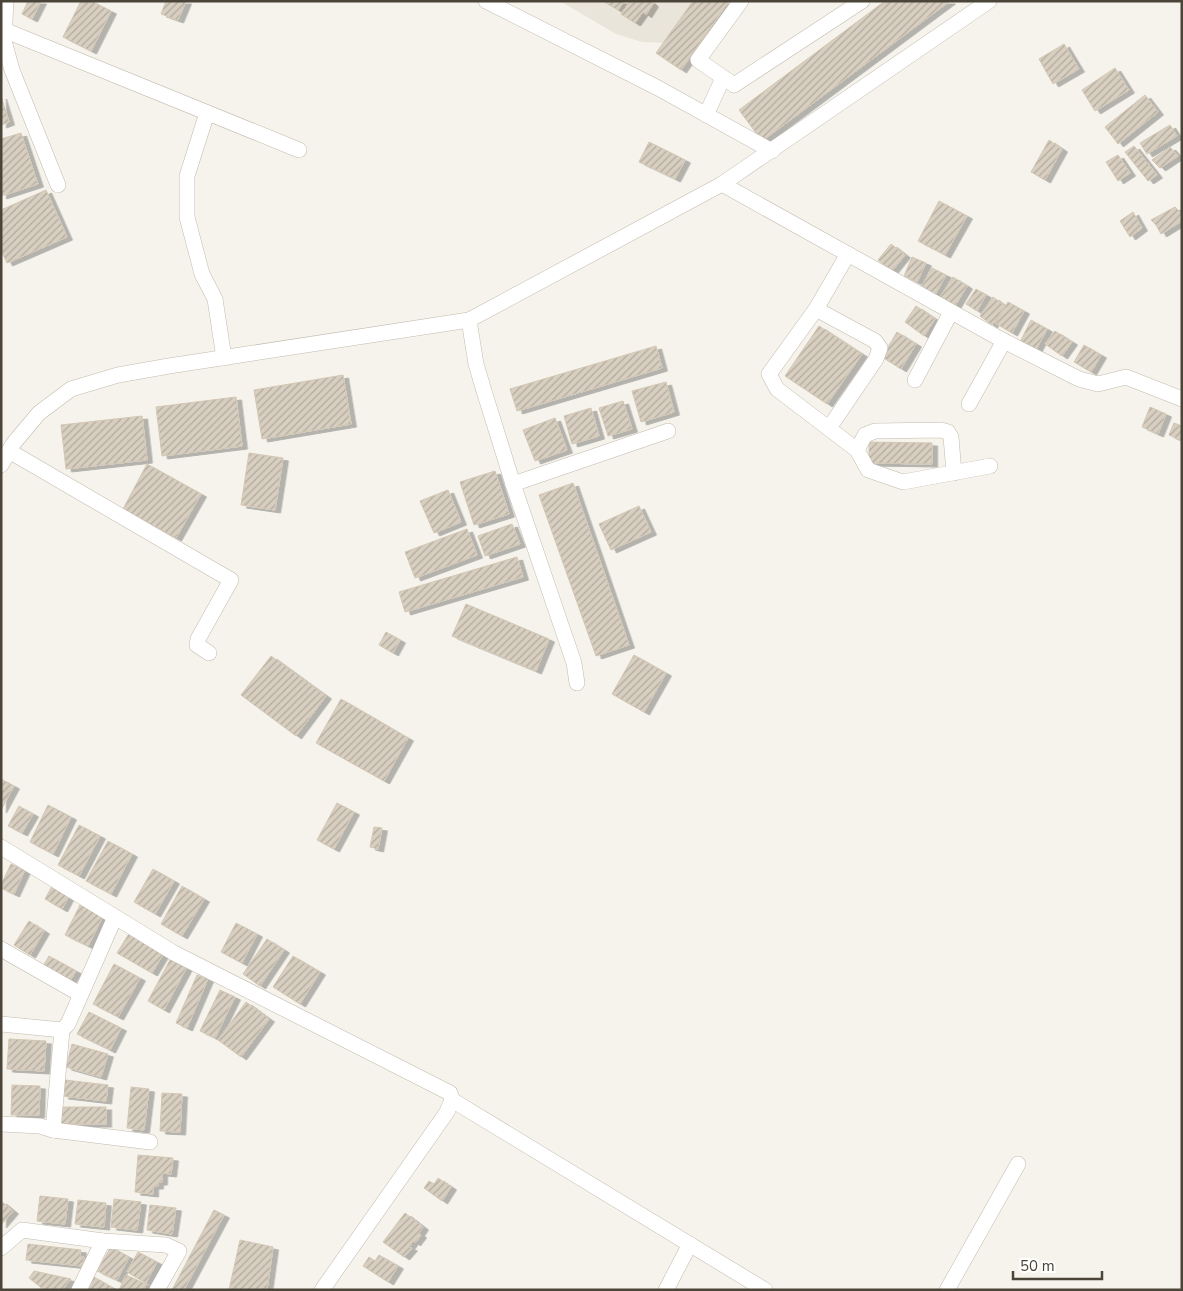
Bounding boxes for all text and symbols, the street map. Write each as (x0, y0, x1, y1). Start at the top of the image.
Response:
scale bar (1013, 1248, 1102, 1280)
text: 50 m (1020, 1256, 1055, 1276)

